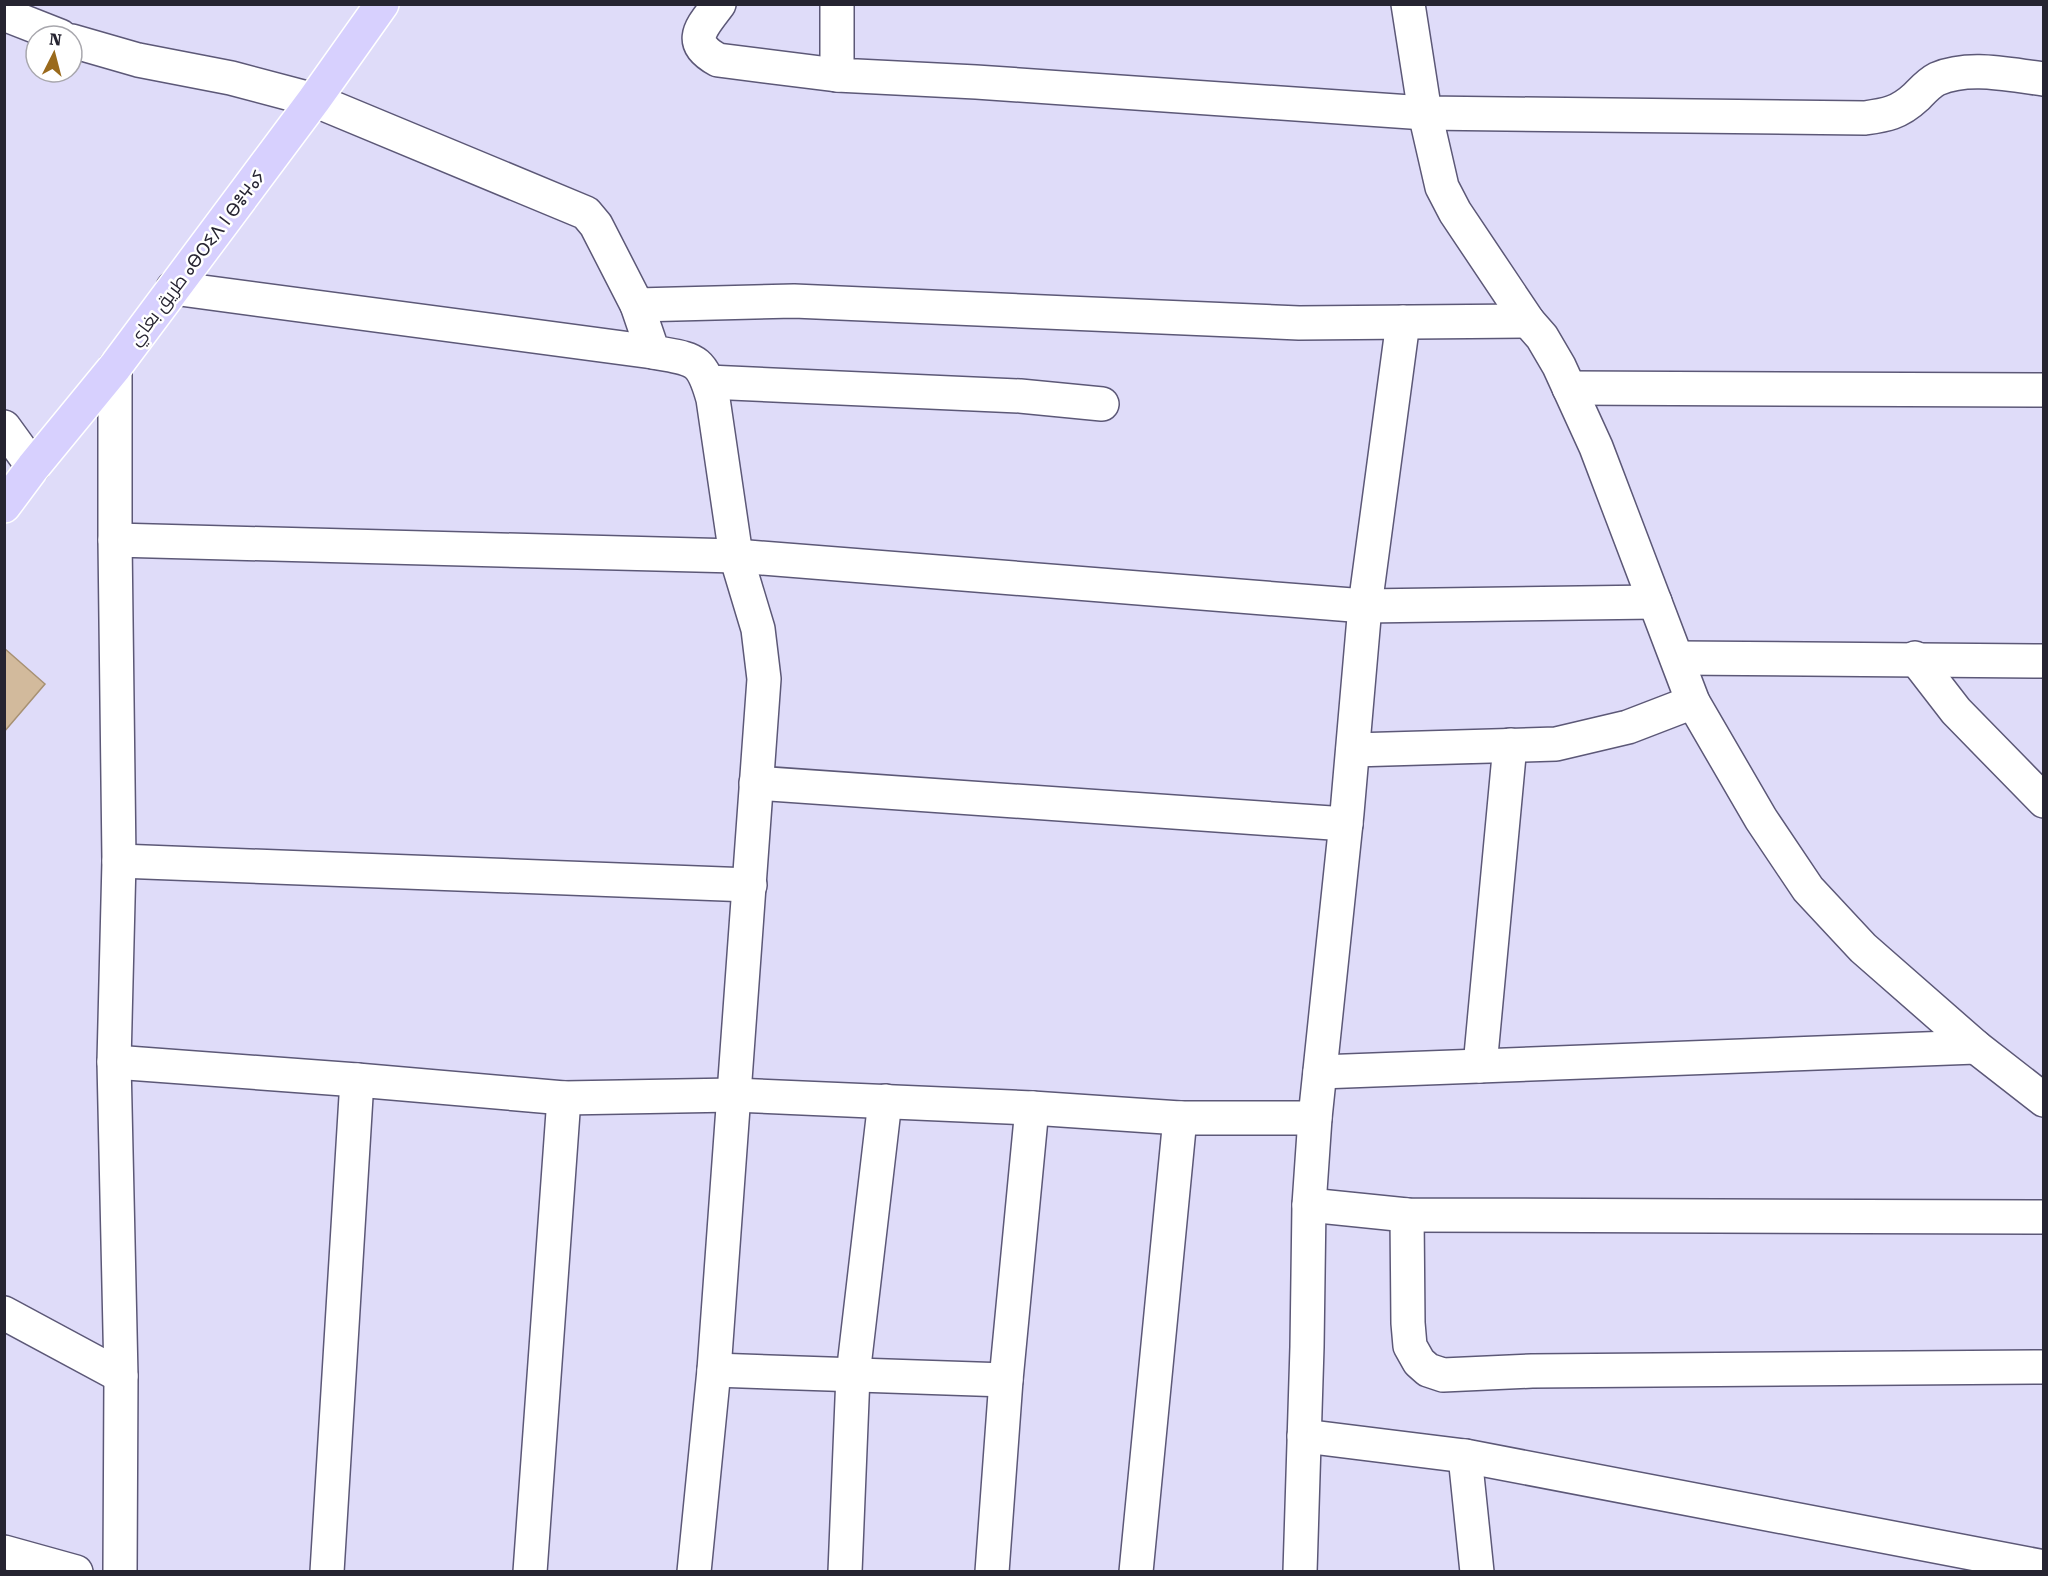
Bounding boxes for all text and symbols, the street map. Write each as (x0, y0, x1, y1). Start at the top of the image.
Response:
north arrow (24, 24, 84, 84)
text: N (48, 29, 63, 50)
street label: طريق بغاي ⴰⴱⵔⵉⴷ ⵏ ⴱⴻⵖⴰⵢ (124, 166, 272, 352)

